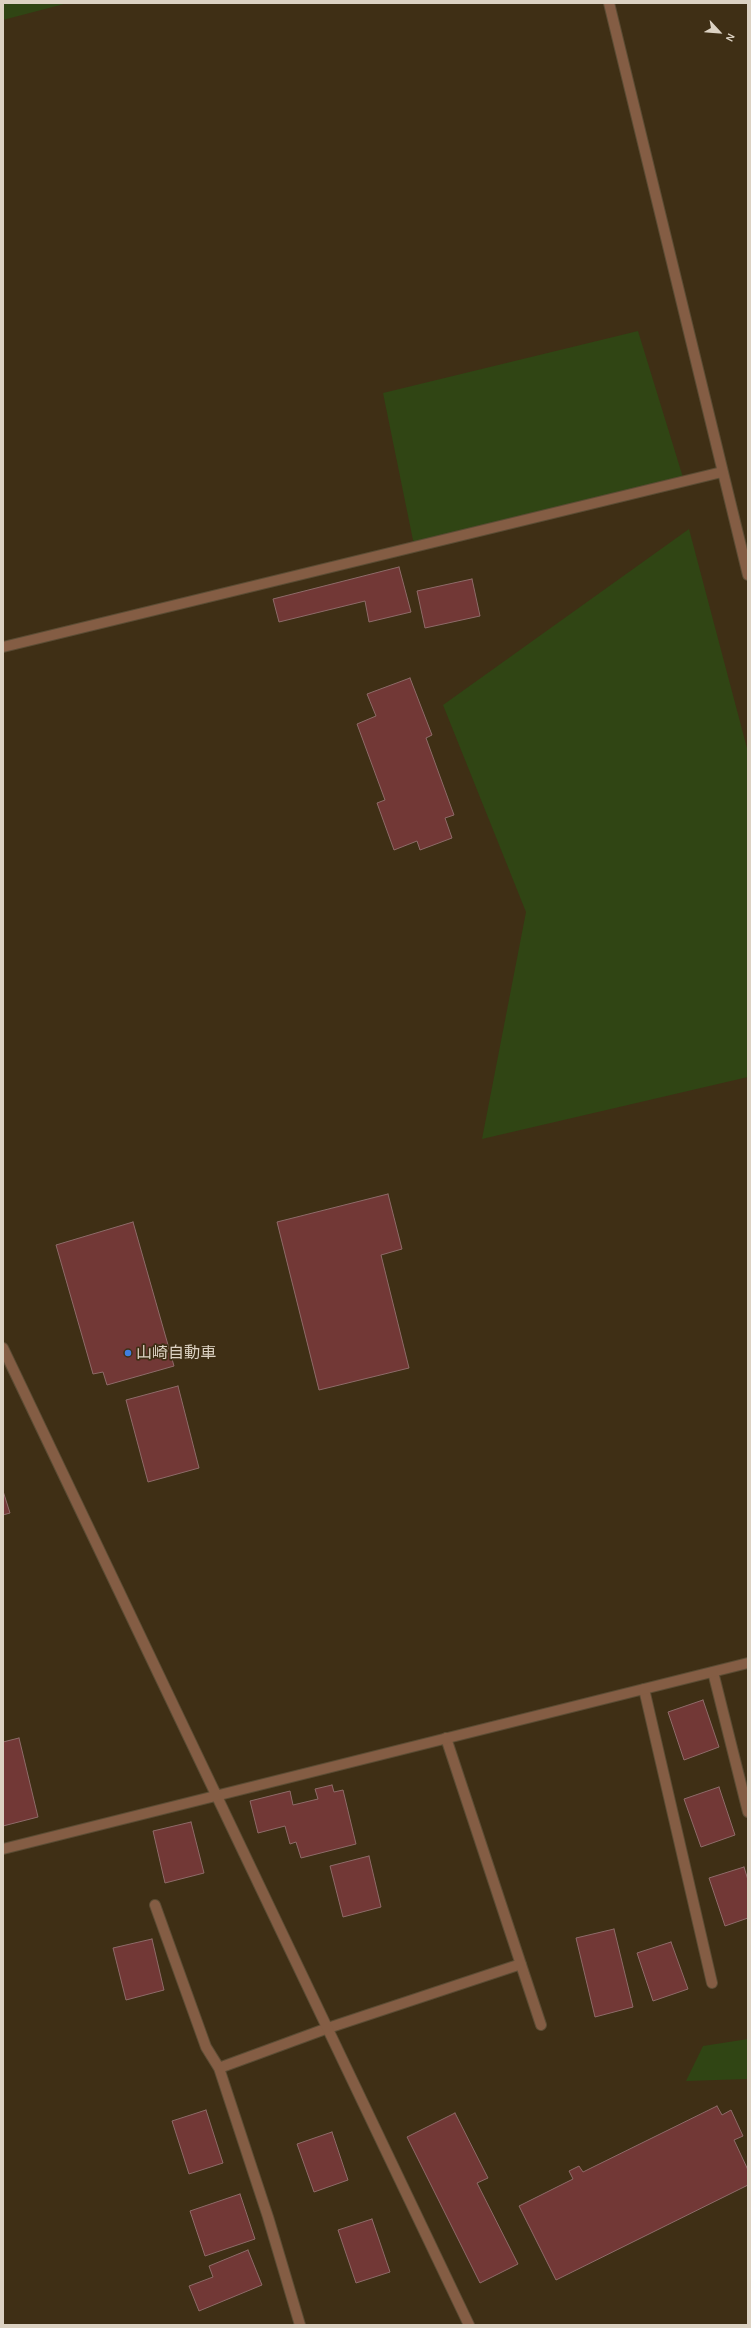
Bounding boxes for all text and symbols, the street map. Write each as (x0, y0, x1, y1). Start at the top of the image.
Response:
north arrow (699, 12, 739, 52)
text: N (724, 32, 737, 43)
place label: 山崎自動車 (136, 1343, 216, 1363)
marker: 山崎自動車 (123, 1348, 133, 1358)

